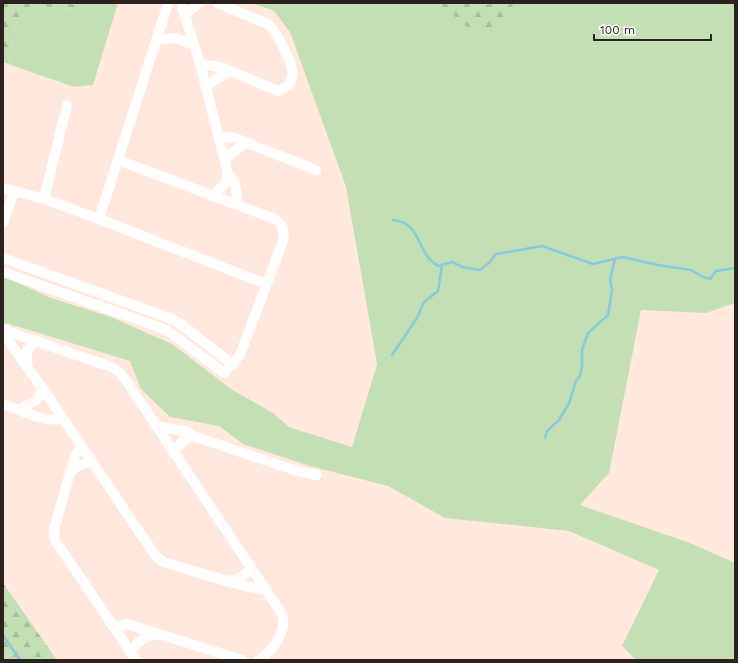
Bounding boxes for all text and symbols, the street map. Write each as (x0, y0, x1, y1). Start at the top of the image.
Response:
scale bar (594, 16, 711, 42)
text: 100 m (600, 23, 635, 37)

